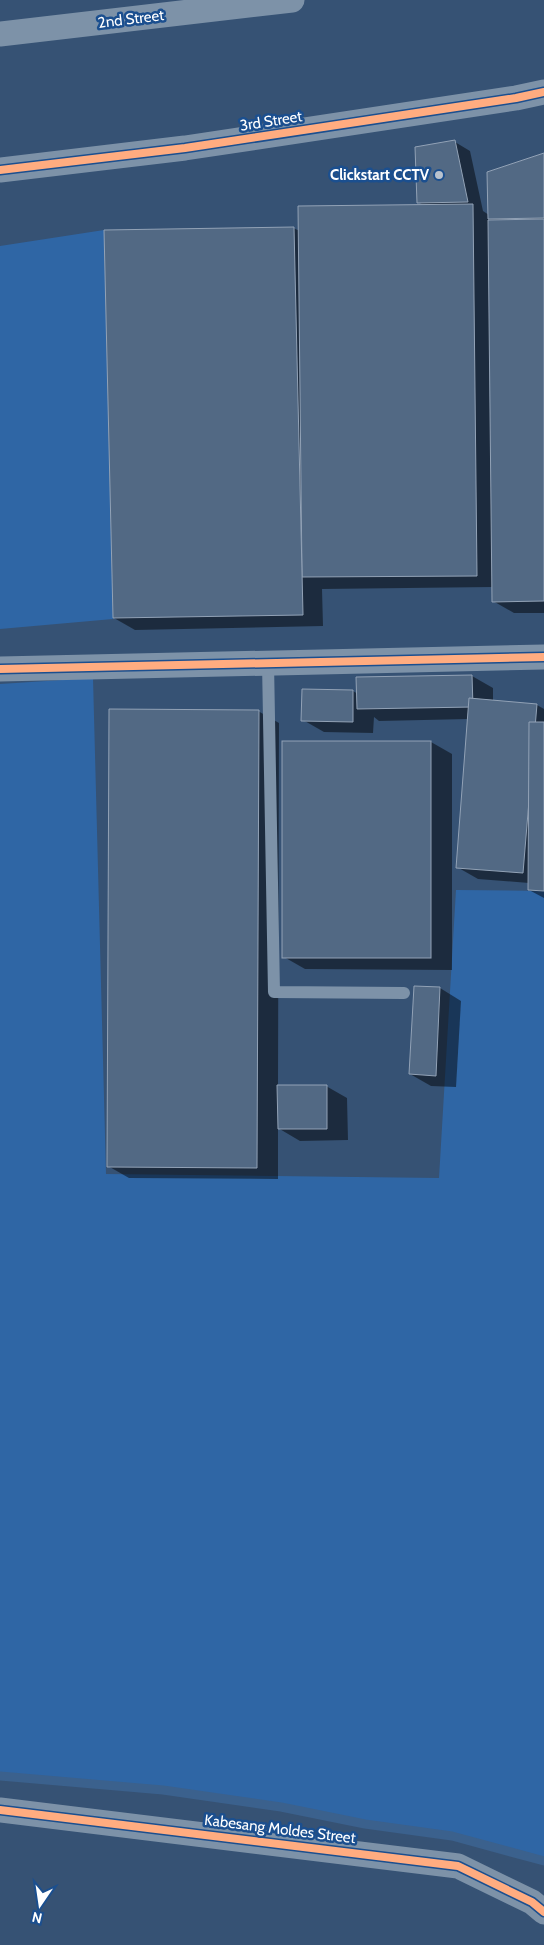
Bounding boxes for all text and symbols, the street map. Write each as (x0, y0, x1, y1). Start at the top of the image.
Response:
street label: 2nd Street (97, 6, 165, 32)
street label: 3rd Street (239, 107, 303, 135)
place label: Clickstart CCTV (330, 166, 430, 184)
marker: Clickstart CCTV (433, 169, 445, 181)
street label: Kabesang Moldes Street (203, 1811, 357, 1847)
north arrow (15, 1880, 65, 1930)
text: N (30, 1908, 44, 1928)

